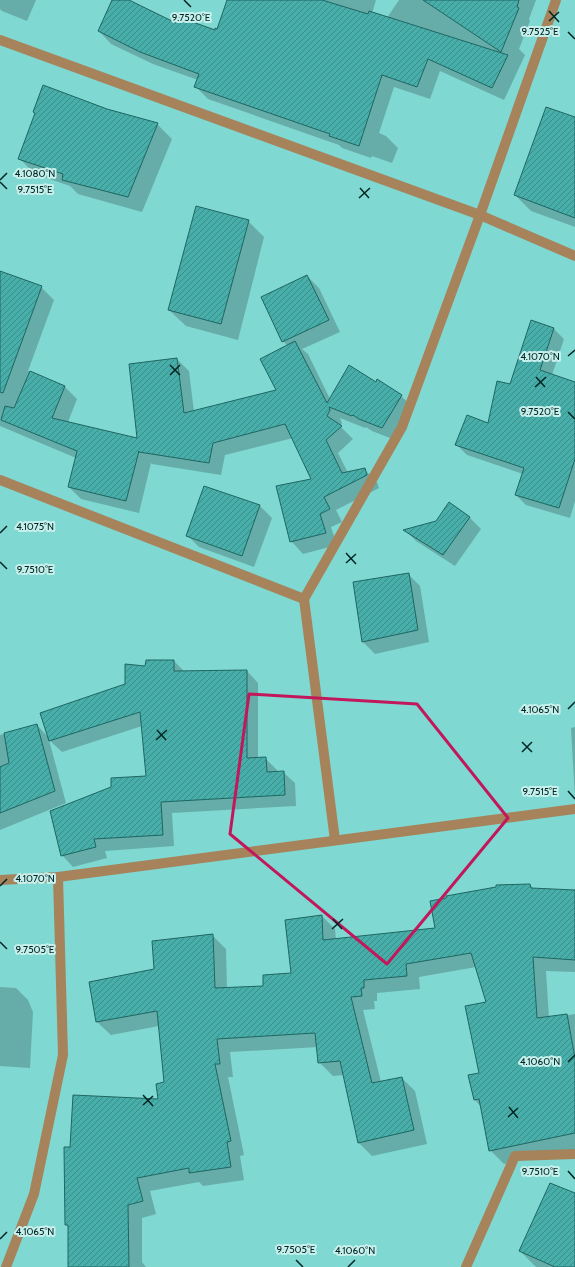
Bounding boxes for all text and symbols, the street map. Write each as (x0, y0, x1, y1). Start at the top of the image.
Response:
text: 9.7520°E (172, 11, 211, 24)
text: 9.7525°E (521, 25, 559, 38)
text: 4.1080°N (15, 167, 55, 180)
text: 9.7515°E (17, 183, 53, 196)
text: 4.1070°N (520, 350, 560, 363)
text: 9.7520°E (521, 405, 560, 418)
text: 4.1075°N (16, 520, 54, 533)
text: 9.7510°E (17, 563, 54, 576)
text: 4.1065°N (521, 703, 559, 716)
text: 9.7515°E (522, 785, 558, 798)
text: 4.1070°N (15, 872, 55, 885)
text: 9.7505°E (16, 943, 55, 956)
text: 4.1060°N (520, 1055, 560, 1068)
text: 9.7510°E (522, 1165, 559, 1178)
text: 4.1065°N (16, 1225, 54, 1238)
text: 9.7505°E (277, 1243, 316, 1256)
text: 4.1060°N (335, 1244, 375, 1257)

